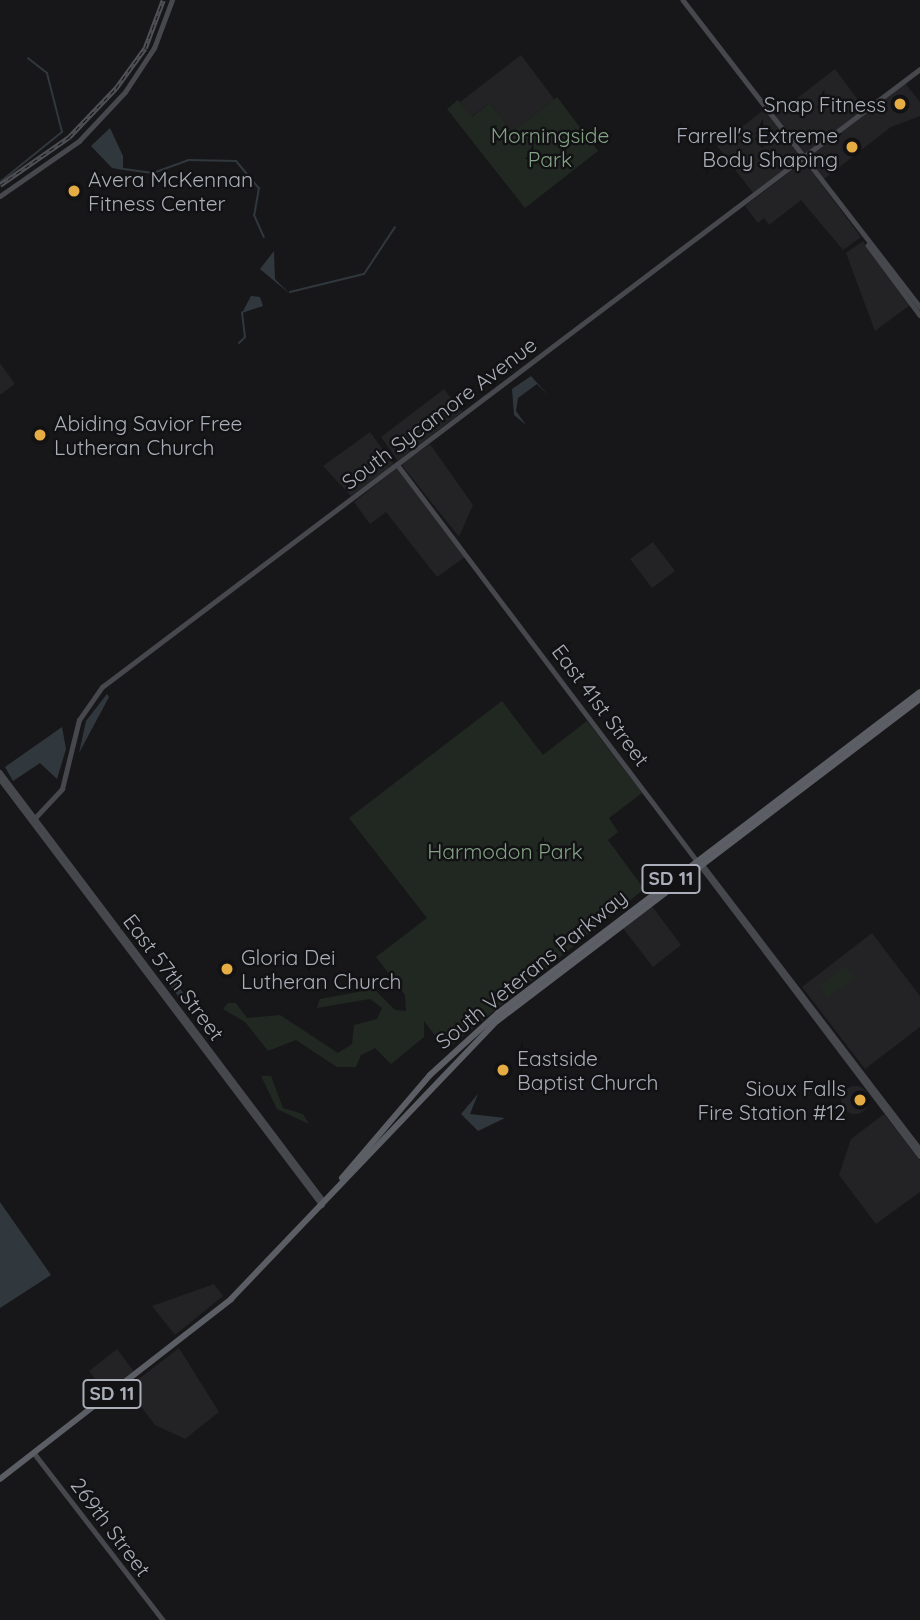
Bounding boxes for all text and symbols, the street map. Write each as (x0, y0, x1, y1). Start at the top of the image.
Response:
place label: Snap Fitness (764, 91, 886, 117)
marker: Snap Fitness (892, 96, 908, 112)
park label: Morningside Park (491, 122, 609, 172)
place label: Farrell's Extreme Body Shaping (676, 122, 838, 172)
marker: Farrell's Extreme Body Shaping (844, 139, 860, 155)
place label: Avera McKennan Fitness Center (88, 166, 253, 216)
marker: Avera McKennan Fitness Center (66, 183, 82, 199)
street label: South Sycamore Avenue (337, 332, 541, 494)
place label: Abiding Savior Free Lutheran Church (54, 410, 242, 460)
marker: Abiding Savior Free Lutheran Church (32, 427, 48, 443)
street label: East 41st Street (547, 639, 655, 771)
park label: Harmodon Park (427, 838, 583, 864)
road number: SD 11 (641, 864, 701, 894)
street label: South Veterans Parkway (430, 884, 632, 1054)
street label: East 57th Street (118, 909, 230, 1045)
place label: Gloria Dei Lutheran Church (241, 944, 401, 994)
marker: Gloria Dei Lutheran Church (219, 961, 235, 977)
place label: Eastside Baptist Church (517, 1045, 658, 1095)
marker: Eastside Baptist Church (495, 1062, 511, 1078)
place label: Sioux Falls Fire Station #12 (697, 1075, 846, 1125)
marker: Sioux Falls Fire Station #12 (852, 1092, 868, 1108)
road number: SD 11 (82, 1378, 142, 1410)
street label: 269th Street (66, 1473, 156, 1581)

